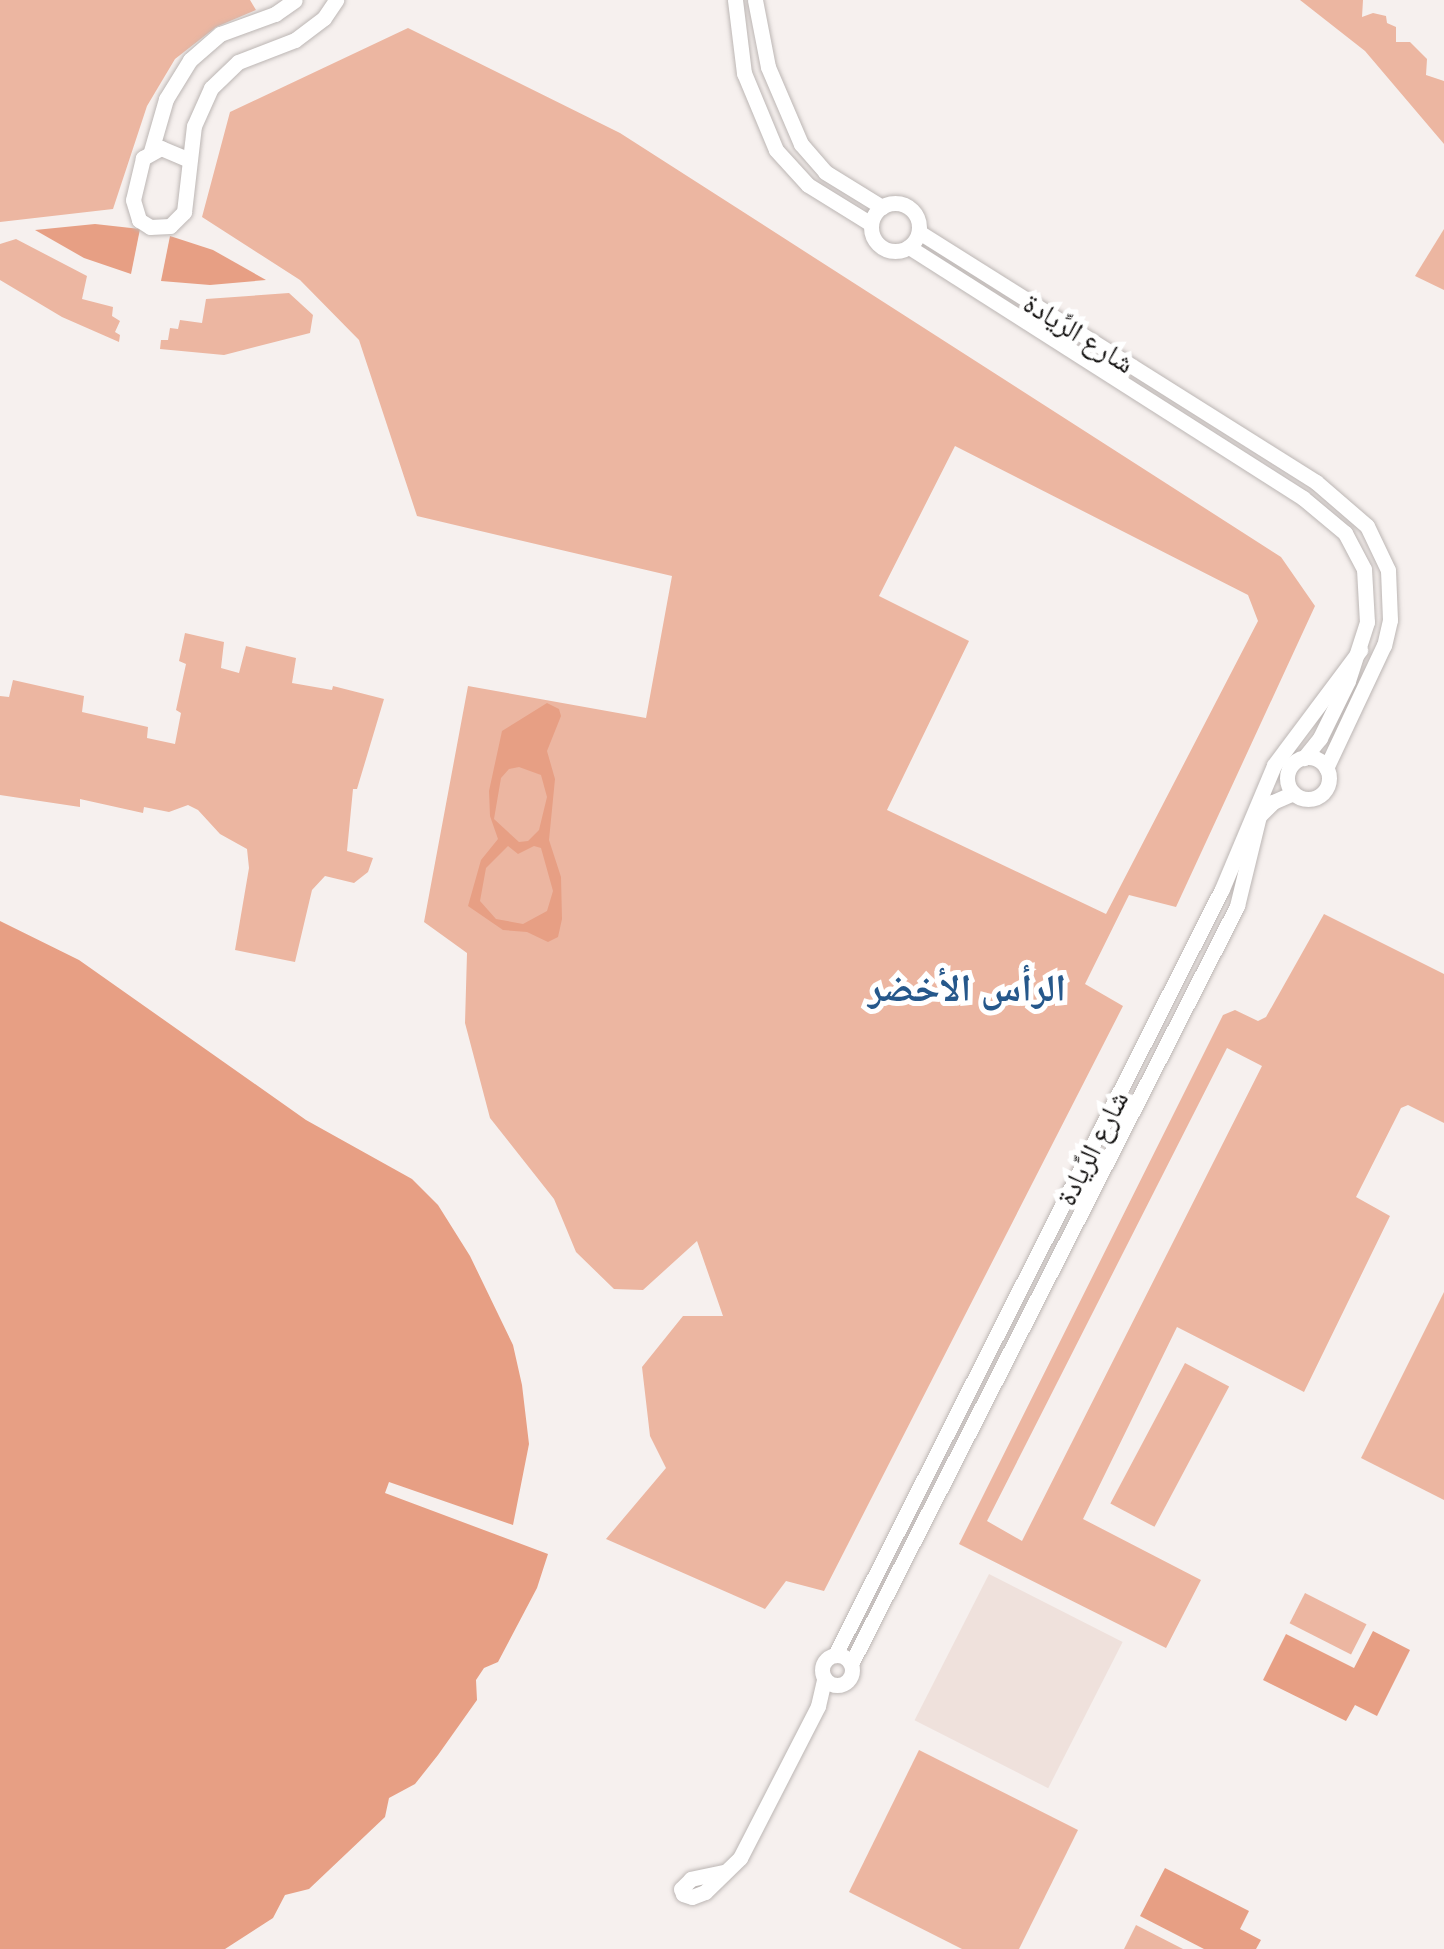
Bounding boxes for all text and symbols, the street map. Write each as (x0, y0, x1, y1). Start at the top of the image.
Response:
street label: شارع الرِّيادة (1018, 286, 1140, 380)
district label: الرأس الأخضر (868, 964, 1066, 1010)
street label: شارع الرِّيادة (1049, 1085, 1135, 1211)

